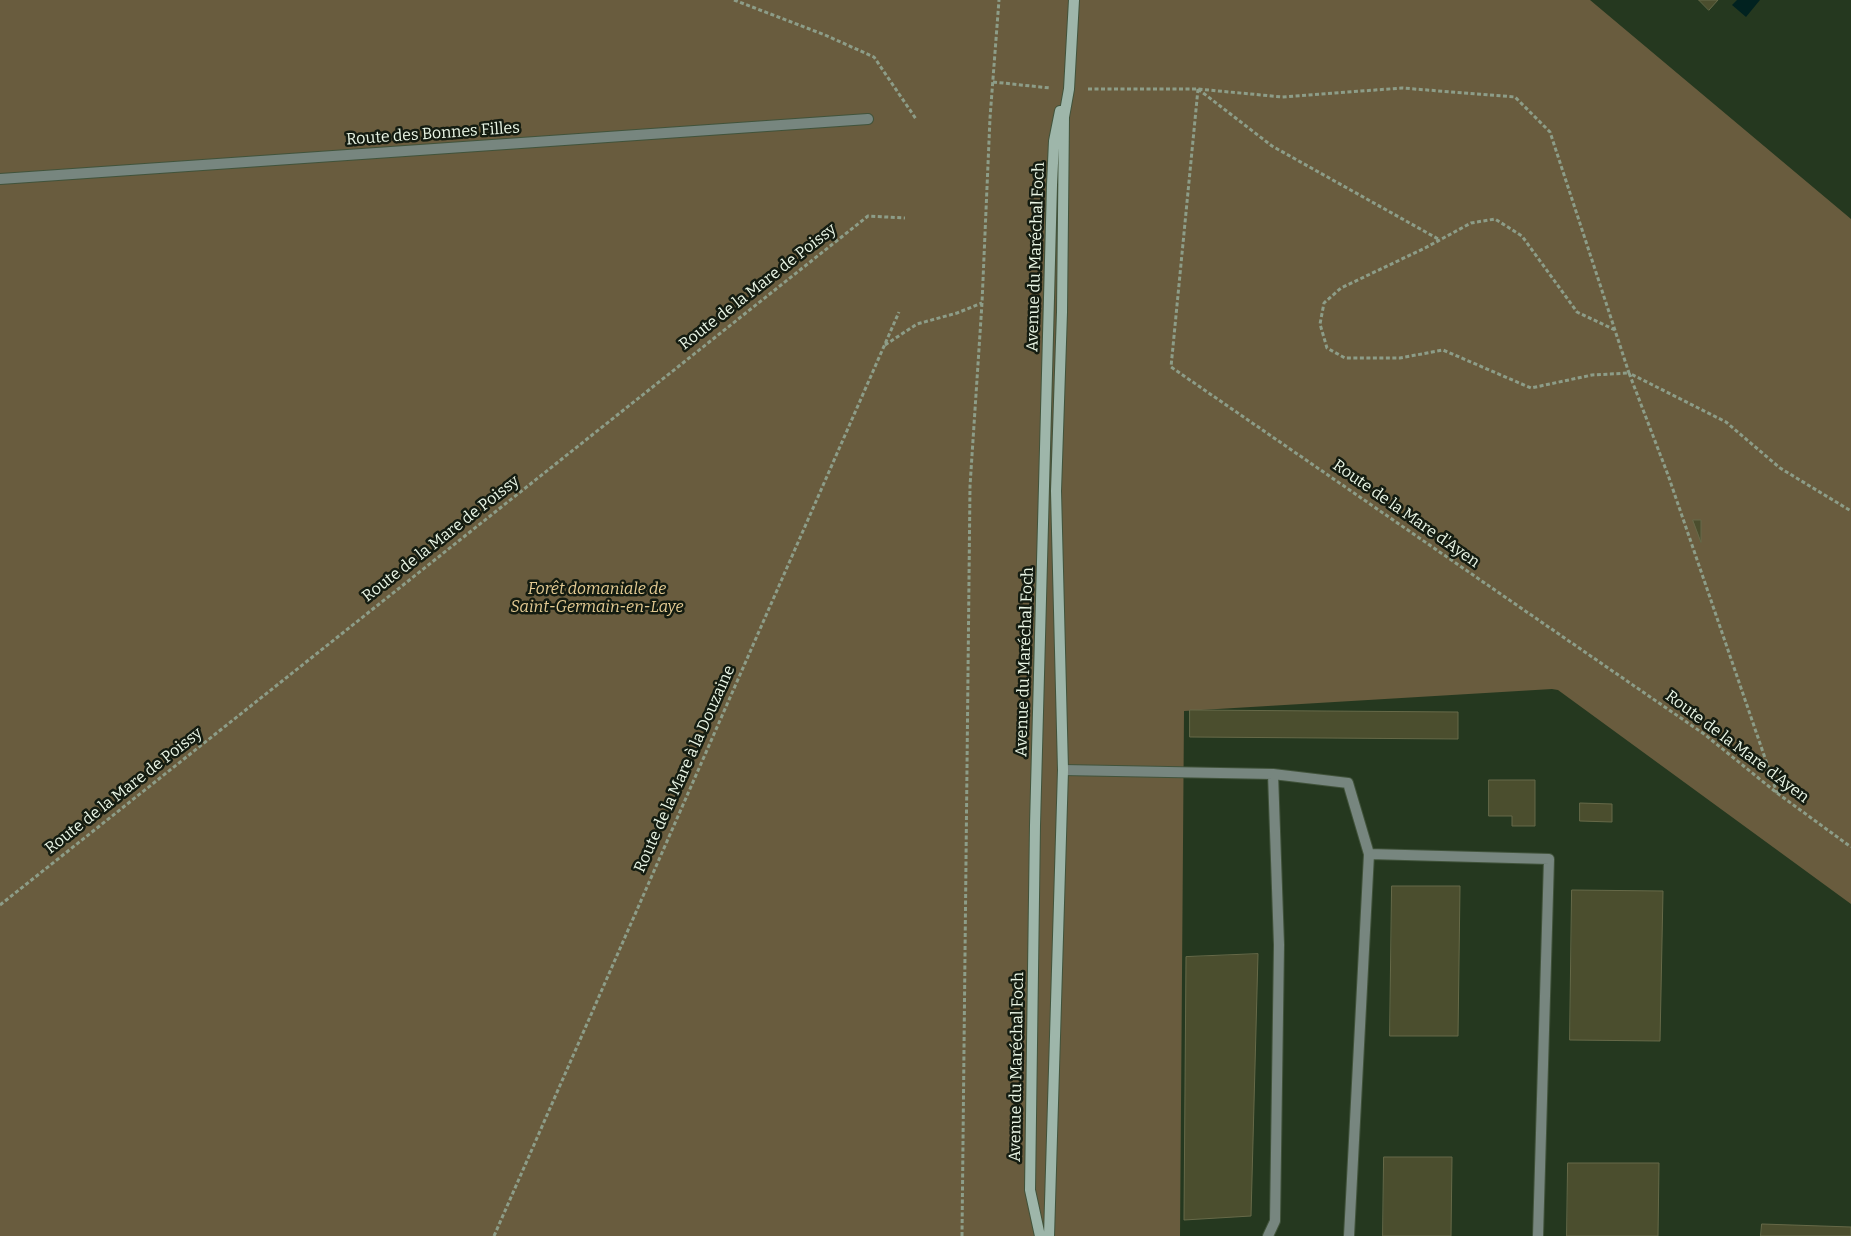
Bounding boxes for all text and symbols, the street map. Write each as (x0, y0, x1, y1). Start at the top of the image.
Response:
street label: Route des Bonnes Filles (345, 118, 521, 150)
street label: Avenue du Maréchal Foch (1023, 162, 1049, 352)
street label: Route de la Mare de Poissy (676, 220, 840, 354)
street label: Route de la Mare d'Ayen (1329, 456, 1483, 572)
street label: Route de la Mare de Poissy (359, 472, 523, 606)
street label: Avenue du Maréchal Foch (1012, 567, 1038, 757)
park label: Forêt domaniale de Saint-Germain-en-Laye (511, 580, 683, 618)
street label: Route de la Mare à la Douzaine (631, 662, 739, 876)
street label: Route de la Mare d'Ayen (1661, 687, 1813, 807)
street label: Route de la Mare de Poissy (42, 724, 206, 858)
street label: Avenue du Maréchal Foch (1006, 972, 1028, 1162)

